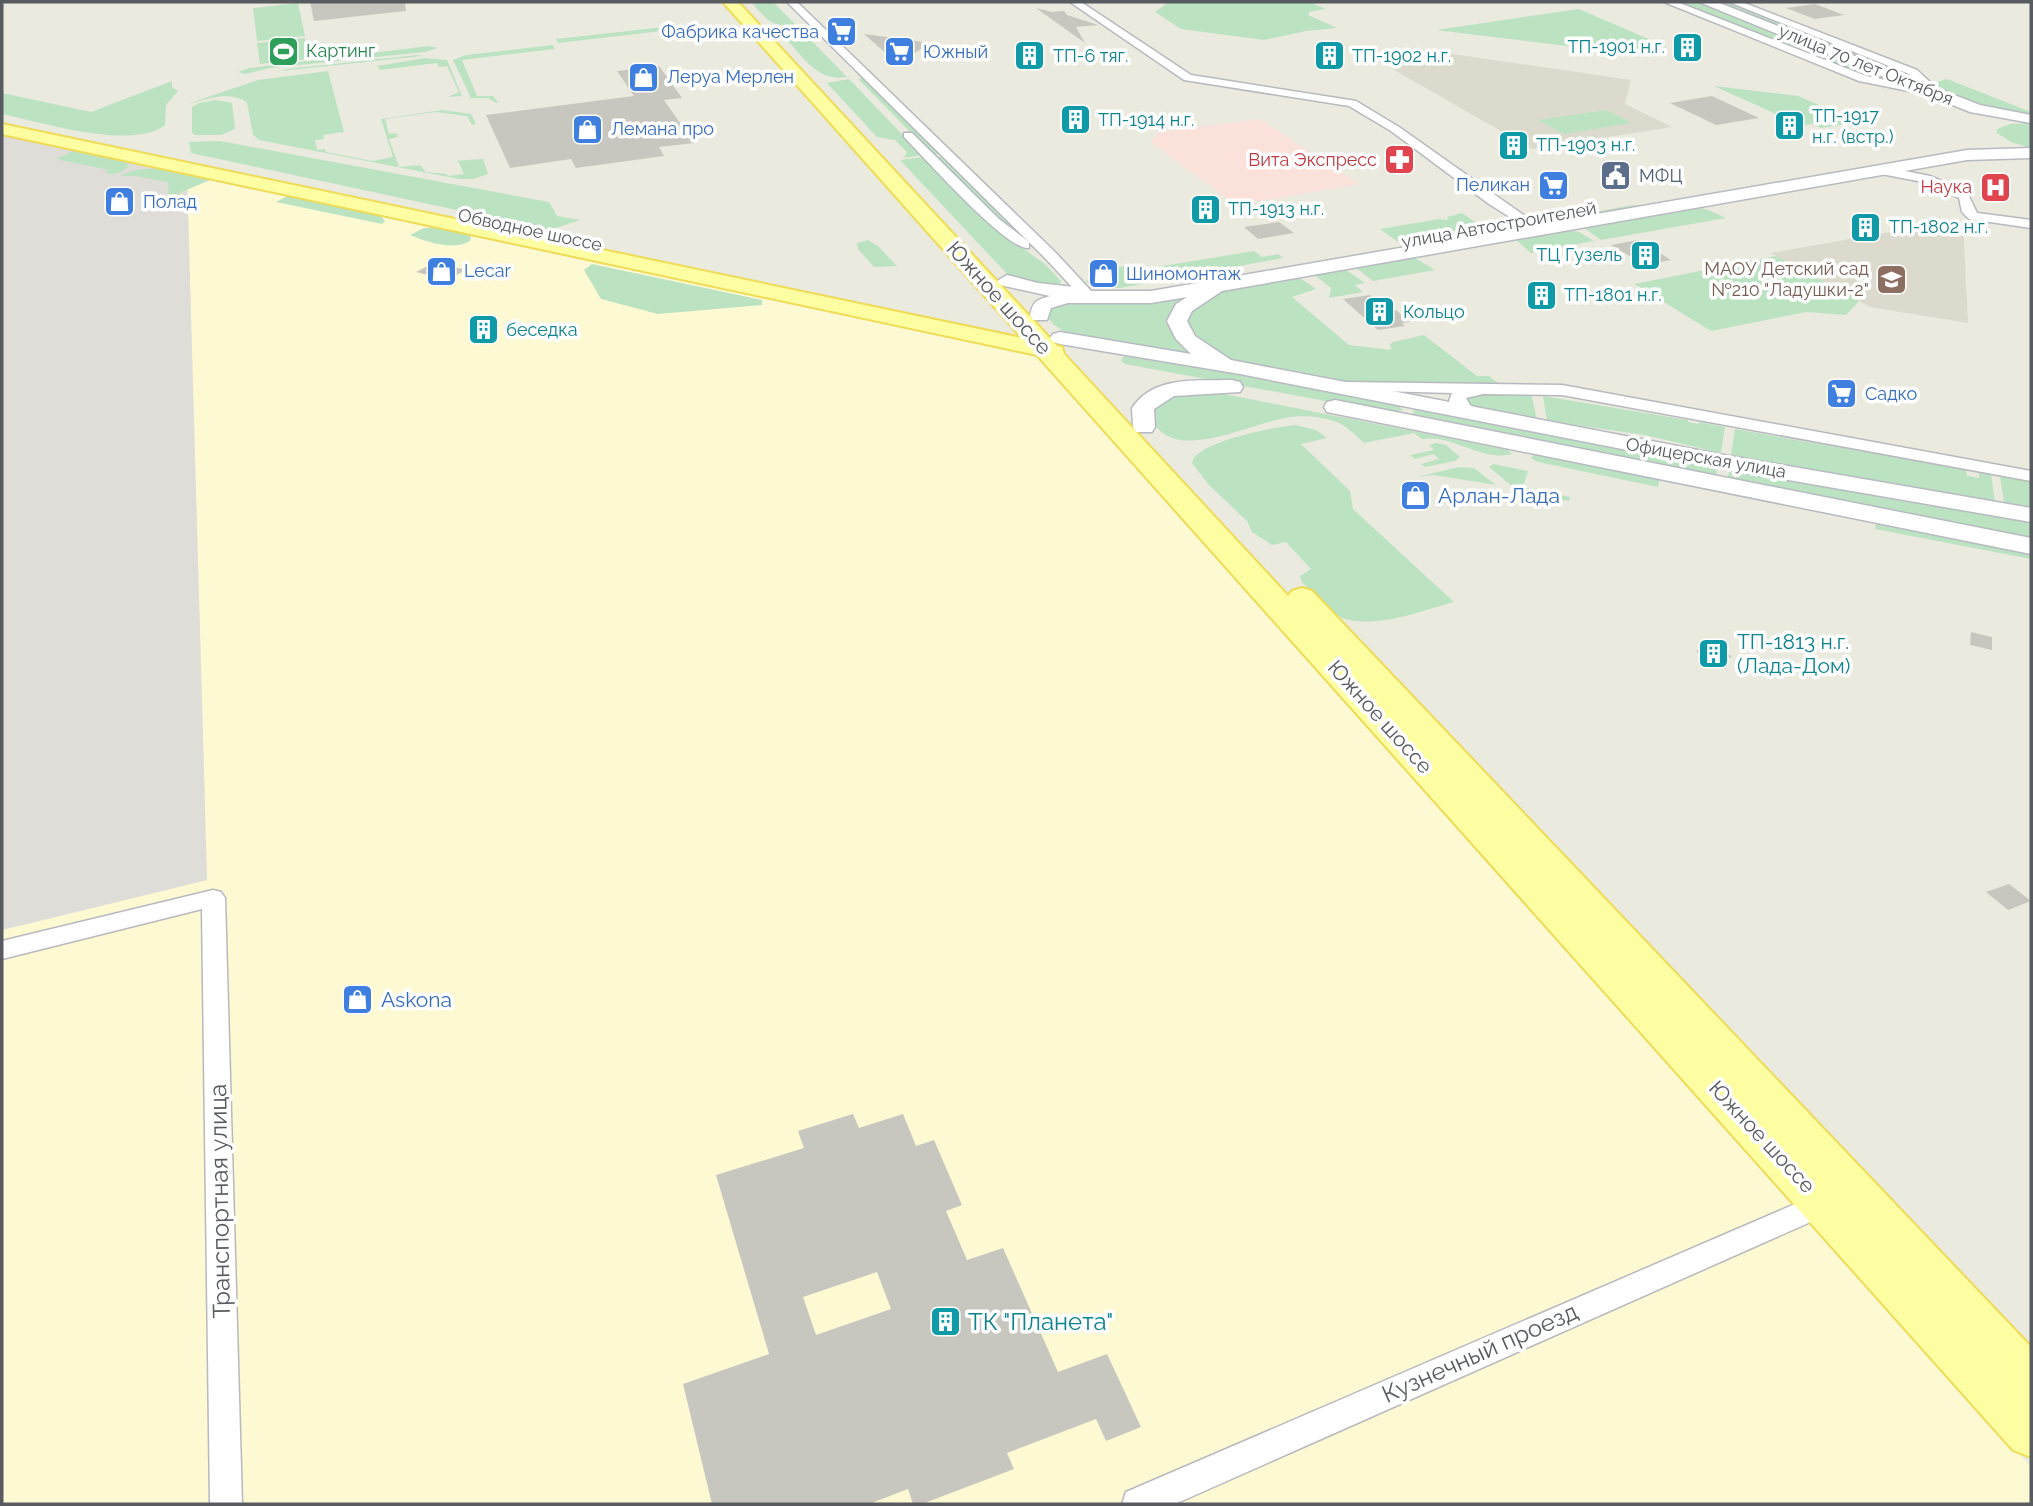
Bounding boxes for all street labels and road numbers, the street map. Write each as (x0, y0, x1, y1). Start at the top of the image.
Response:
street label: улица 70 лет Октября (1776, 20, 1957, 109)
street label: улица Автостроителей (1400, 197, 1598, 252)
street label: Обводное шоссе (456, 204, 605, 255)
street label: Южное шоссе (942, 236, 1057, 360)
street label: Офицерская улица (1624, 433, 1788, 482)
street label: Южное шоссе (1323, 655, 1438, 779)
street label: Южное шоссе (1704, 1075, 1821, 1198)
street label: Транспортная улица (203, 1083, 236, 1319)
street label: Кузнечный проезд (1377, 1296, 1582, 1409)

